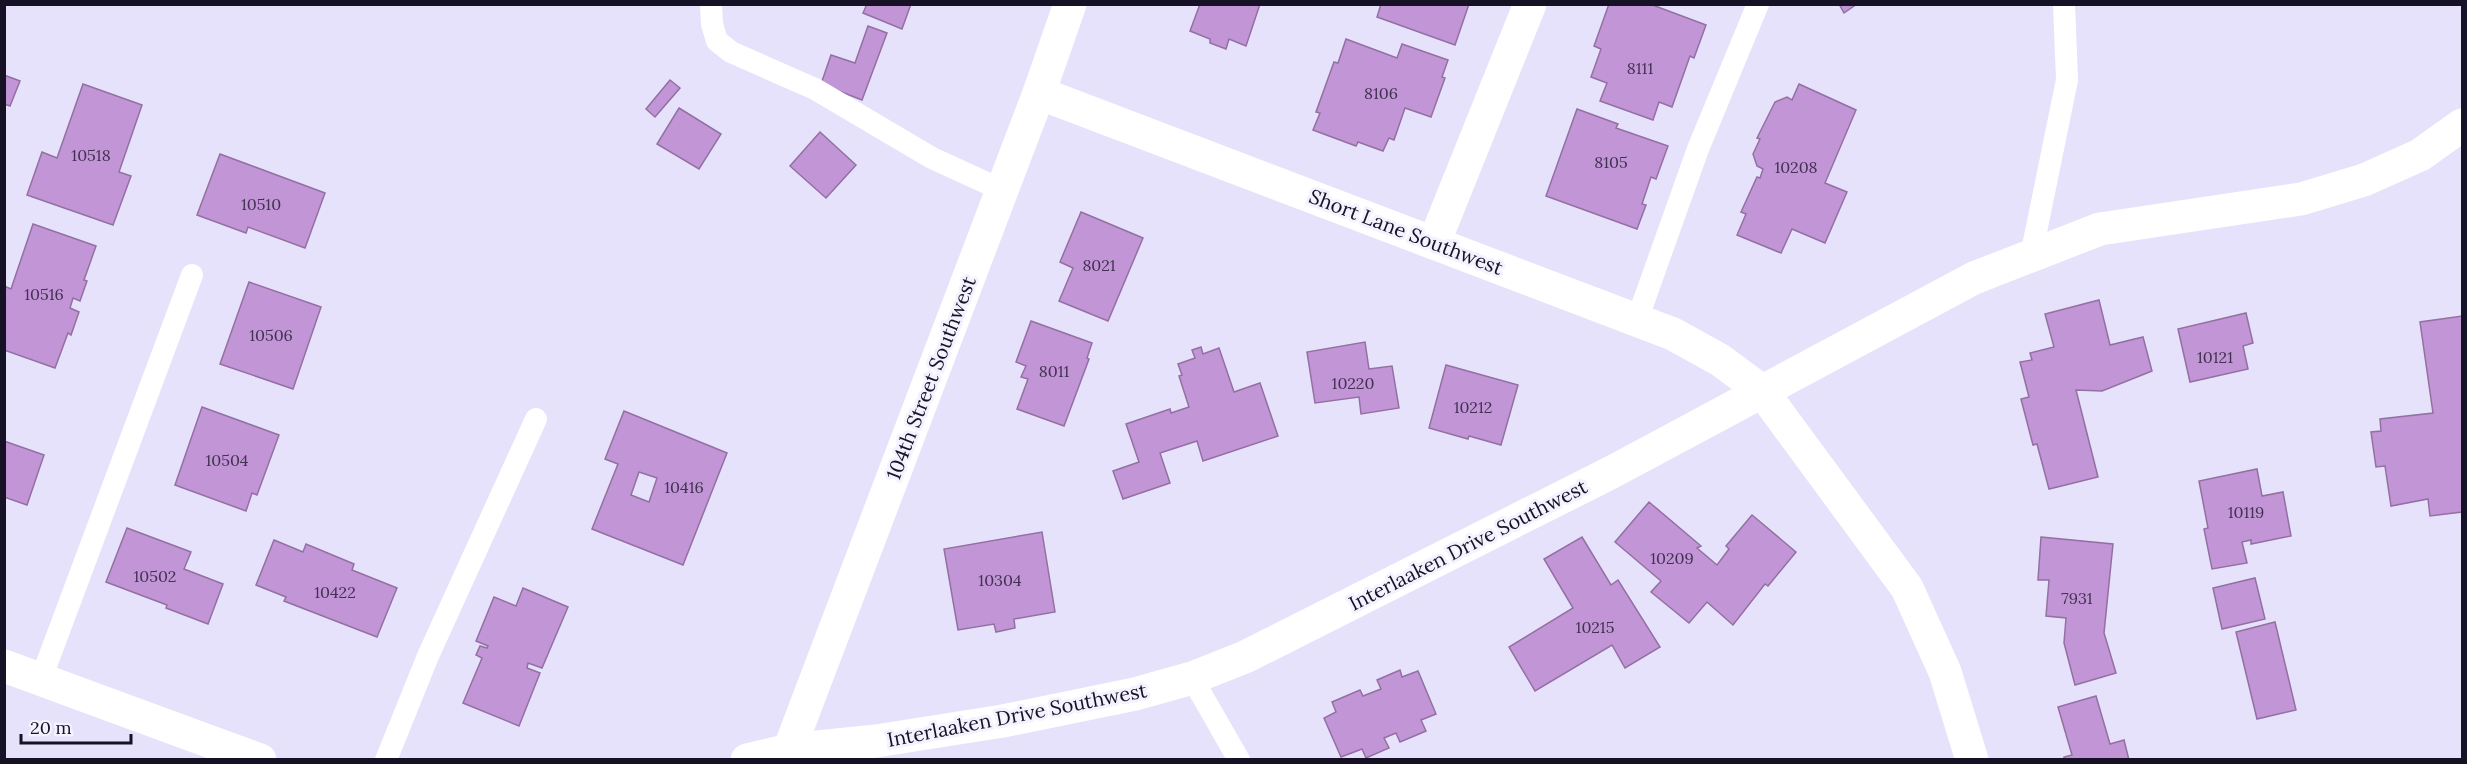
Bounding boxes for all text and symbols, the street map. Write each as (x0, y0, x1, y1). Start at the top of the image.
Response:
house number: 8111 (1627, 58, 1653, 78)
house number: 8106 (1364, 83, 1398, 103)
house number: 10518 (71, 145, 111, 165)
house number: 8105 (1594, 152, 1628, 172)
house number: 10208 (1774, 157, 1818, 177)
street label: Short Lane Southwest (1306, 183, 1507, 280)
house number: 10510 (241, 194, 281, 214)
house number: 8021 (1082, 255, 1116, 275)
street label: 104th Street Southwest (880, 272, 981, 483)
house number: 10516 (24, 284, 64, 304)
house number: 10506 (249, 325, 293, 345)
house number: 10121 (2197, 347, 2233, 367)
house number: 8011 (1039, 361, 1069, 381)
house number: 10220 (1332, 373, 1374, 393)
house number: 10212 (1454, 397, 1492, 417)
house number: 10504 (205, 450, 249, 470)
street label: Interlaaken Drive Southwest (1344, 473, 1591, 616)
house number: 10416 (664, 477, 704, 497)
house number: 10119 (2228, 502, 2264, 522)
house number: 10209 (1650, 548, 1694, 568)
house number: 10502 (134, 566, 176, 586)
house number: 10304 (978, 570, 1022, 590)
house number: 10422 (314, 582, 356, 602)
house number: 7931 (2061, 588, 2093, 608)
house number: 10215 (1576, 617, 1614, 637)
street label: Interlaaken Drive Southwest (885, 677, 1149, 752)
scale bar (21, 707, 130, 745)
text: 20 m (30, 716, 72, 739)

